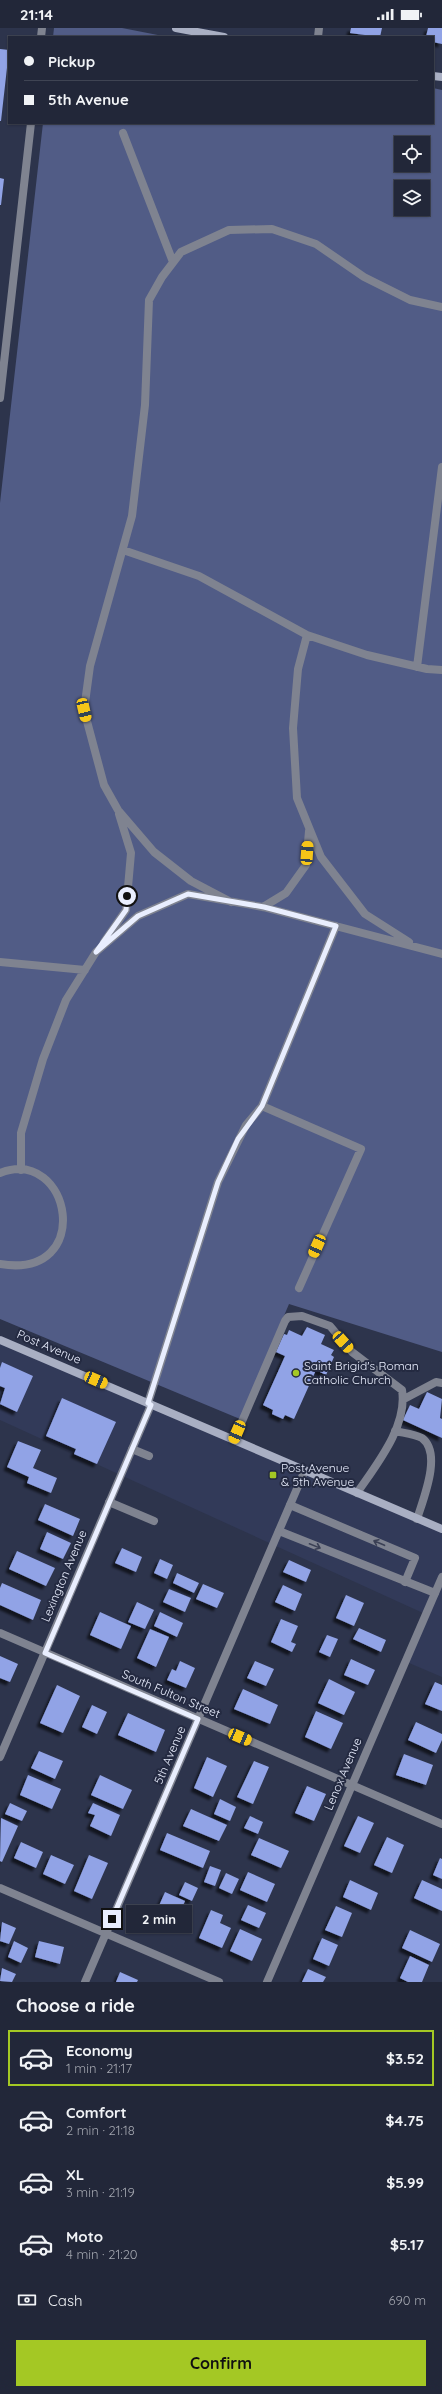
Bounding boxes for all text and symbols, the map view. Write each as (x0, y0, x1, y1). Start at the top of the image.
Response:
text: 21:14 (20, 5, 53, 24)
text: Pickup (48, 52, 95, 71)
text: 5th Avenue (48, 90, 129, 109)
map controls (394, 136, 430, 216)
button: locate (394, 136, 430, 172)
button: layers (394, 180, 430, 216)
car (75, 697, 93, 723)
car (300, 841, 314, 865)
route start (118, 887, 136, 905)
car (307, 1233, 327, 1259)
street label: Post Avenue (15, 1326, 84, 1367)
car (331, 1329, 355, 1355)
place label: Saint Brigid's Roman Catholic Church (304, 1358, 419, 1387)
marker: Saint Brigid's Roman Catholic Church (291, 1368, 301, 1378)
car (83, 1370, 109, 1390)
car (227, 1419, 247, 1445)
place label: Post Avenue & 5th Avenue (281, 1460, 354, 1489)
marker: Post Avenue & 5th Avenue (268, 1470, 278, 1480)
street label: Lexington Avenue (37, 1527, 90, 1624)
one-way arrow (374, 1538, 386, 1546)
one-way arrow (309, 1542, 321, 1550)
street label: South Fulton Street (120, 1666, 223, 1721)
street label: 5th Avenue (151, 1723, 189, 1786)
car (227, 1727, 253, 1747)
street label: Lenox Avenue (321, 1735, 365, 1812)
callout: 2 min (126, 1905, 192, 1933)
route end (103, 1910, 121, 1928)
text: 2 min (142, 1911, 176, 1927)
text: Choose a ride (16, 1994, 135, 2017)
icon: car (18, 2040, 54, 2076)
text: Economy (66, 2041, 133, 2060)
text: $3.52 (386, 2049, 424, 2068)
text: 1 min · 21:17 (66, 2060, 132, 2076)
icon: car (18, 2102, 54, 2138)
text: Comfort (66, 2103, 127, 2122)
text: $4.75 (386, 2111, 424, 2130)
text: 2 min · 21:18 (66, 2122, 135, 2138)
icon: car (18, 2164, 54, 2200)
text: XL (66, 2165, 84, 2184)
text: $5.99 (386, 2173, 424, 2192)
text: 3 min · 21:19 (66, 2184, 135, 2200)
icon: car (18, 2226, 54, 2262)
text: Moto (66, 2227, 103, 2246)
text: $5.17 (390, 2235, 424, 2254)
text: 4 min · 21:20 (66, 2246, 138, 2262)
icon: cash (16, 2289, 38, 2311)
text: Cash (48, 2291, 82, 2310)
text: 690 m (389, 2292, 426, 2308)
button: Confirm (16, 2340, 426, 2386)

